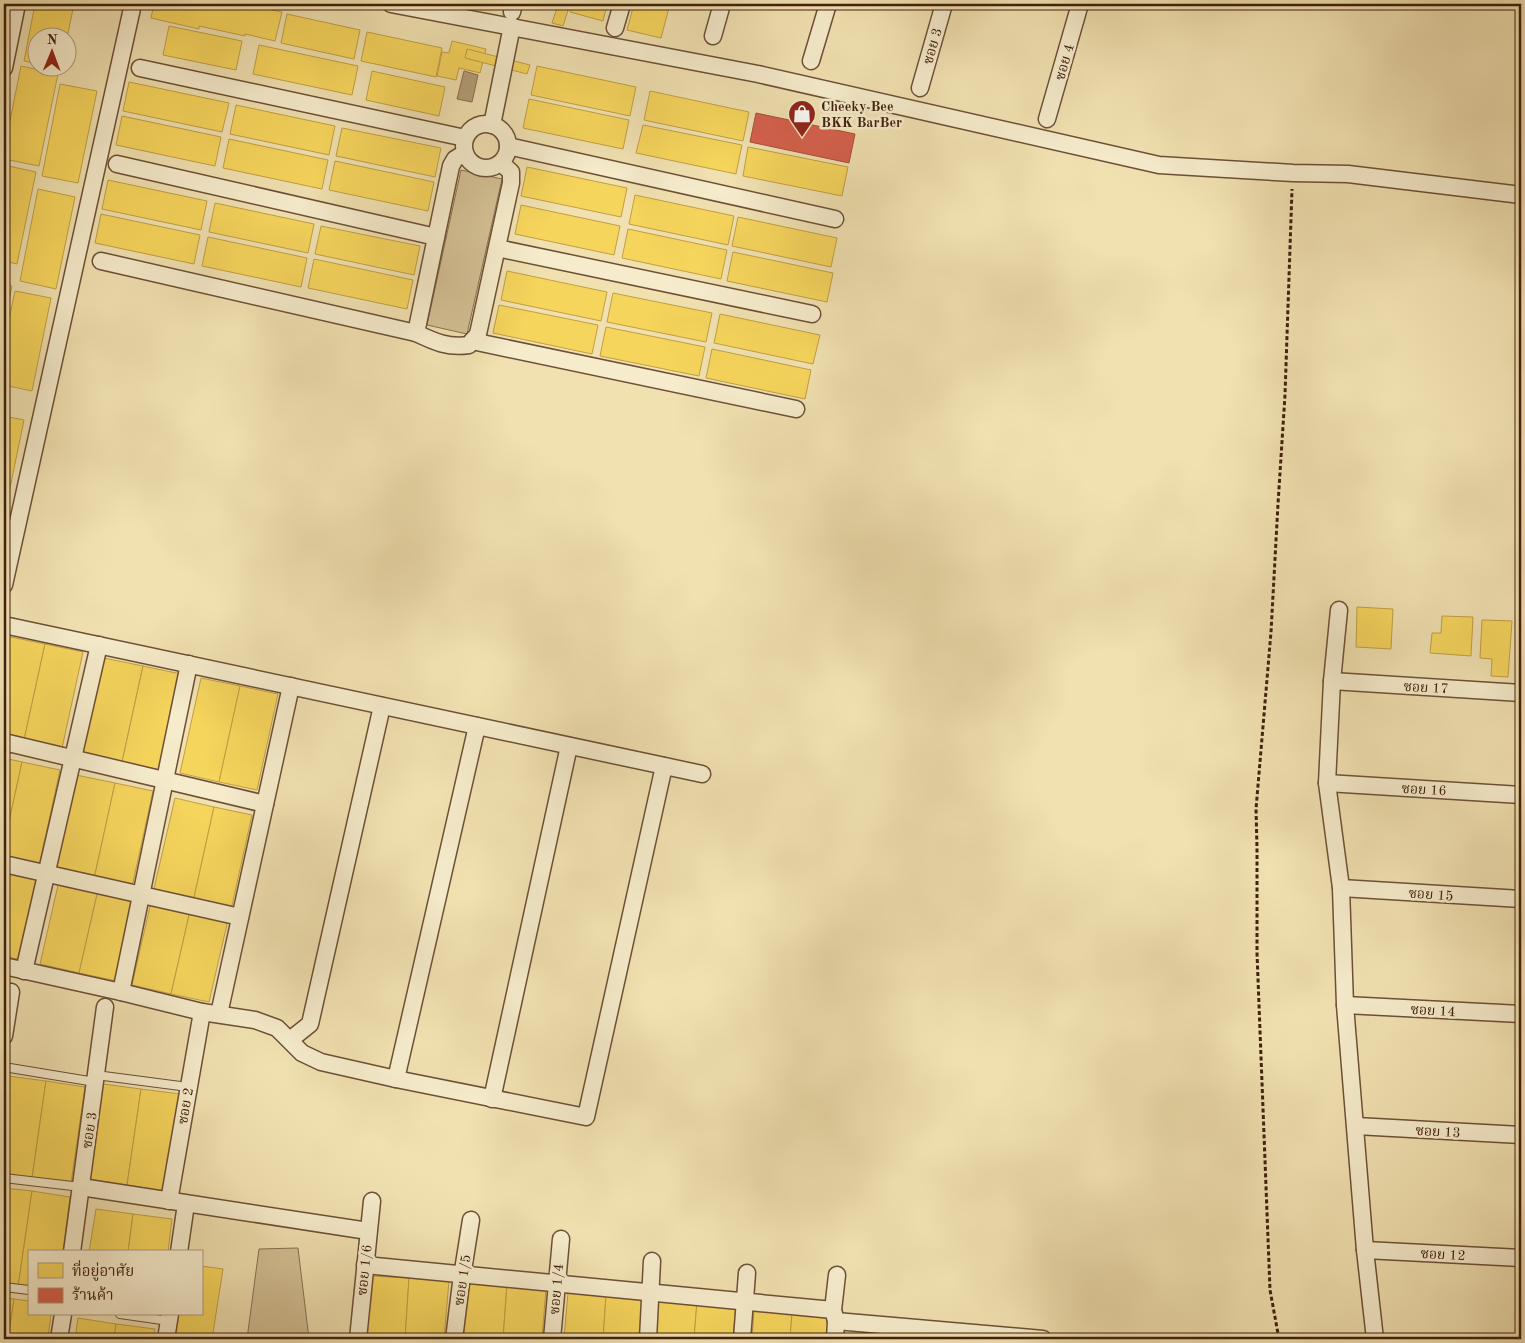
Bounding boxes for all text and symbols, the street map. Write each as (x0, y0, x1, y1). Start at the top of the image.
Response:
street label: ซอย 3 (921, 27, 945, 66)
north arrow (28, 28, 78, 78)
text: N (47, 33, 58, 47)
street label: ซอย 4 (1053, 43, 1077, 82)
shop icon: Cheeky Bee BKK BarBer (787, 99, 817, 138)
place label: Cheeky Bee BKK BarBer (821, 100, 902, 130)
street label: ซอย 17 (1403, 680, 1449, 696)
street label: ซอย 16 (1401, 782, 1447, 798)
street label: ซอย 15 (1408, 886, 1454, 904)
street label: ซอย 14 (1410, 1003, 1456, 1019)
street label: ซอย 2 (176, 1087, 196, 1126)
street label: ซอย 3 (80, 1111, 100, 1149)
street label: ซอย 13 (1415, 1124, 1461, 1140)
street label: ซอย 1/6 (355, 1244, 375, 1296)
street label: ซอย 12 (1420, 1247, 1466, 1263)
legend (28, 1250, 202, 1316)
street label: ซอย 1/5 (452, 1254, 474, 1307)
text: ที่อยู่อาศัย (72, 1260, 134, 1281)
street label: ซอย 1/4 (548, 1263, 566, 1315)
text: ร้านค้า (72, 1286, 114, 1304)

